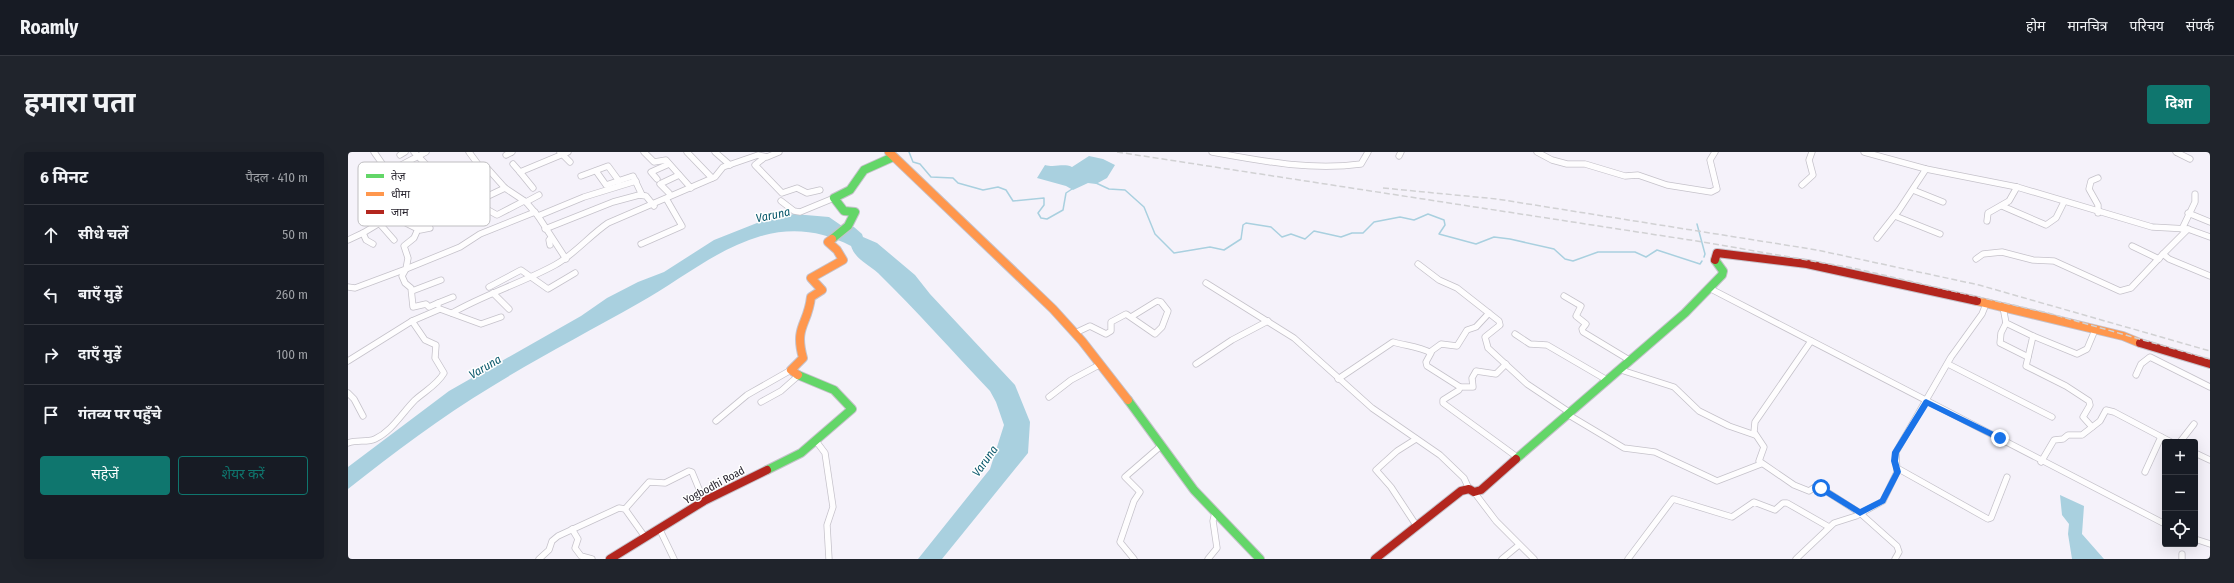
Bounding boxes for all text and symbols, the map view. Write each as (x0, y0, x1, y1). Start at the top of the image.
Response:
text: Roamly (20, 16, 78, 39)
text: होम (2026, 18, 2045, 35)
text: मानचित्र (2067, 18, 2108, 35)
text: परिचय (2130, 18, 2164, 35)
text: संपर्क (2186, 18, 2214, 35)
button: दिशा (2147, 85, 2210, 124)
text: हमारा पता (24, 86, 136, 119)
legend (358, 162, 490, 226)
text: 6 मिनट (40, 167, 88, 188)
text: पैदल · 410 m (246, 170, 308, 185)
text: तेज़ (391, 170, 406, 183)
text: धीमा (391, 188, 410, 201)
water label: Varuna (755, 205, 791, 225)
text: जाम (391, 206, 409, 219)
icon: ahead (40, 224, 62, 246)
text: सीधे चलें (78, 225, 128, 243)
text: 50 m (282, 227, 308, 242)
icon: left (40, 284, 62, 306)
text: बाएँ मुड़ें (78, 285, 122, 303)
text: 260 m (276, 287, 308, 302)
icon: right (40, 344, 62, 366)
text: दाएँ मुड़ें (78, 345, 121, 363)
text: 100 m (276, 347, 308, 362)
water label: Varuna (466, 352, 504, 382)
icon: arrive (40, 404, 62, 426)
text: गंतव्य पर पहुँचे (78, 405, 161, 423)
route end (1991, 429, 2009, 447)
map controls (2162, 439, 2198, 547)
button: + (2162, 439, 2198, 475)
water label: Varuna (969, 443, 1001, 479)
button: सहेजें (40, 456, 170, 495)
button: शेयर करें (178, 456, 308, 495)
street label: Yogbodhi Road (681, 464, 747, 507)
button: − (2162, 475, 2198, 511)
route start (1812, 479, 1830, 497)
button: locate (2162, 511, 2198, 547)

